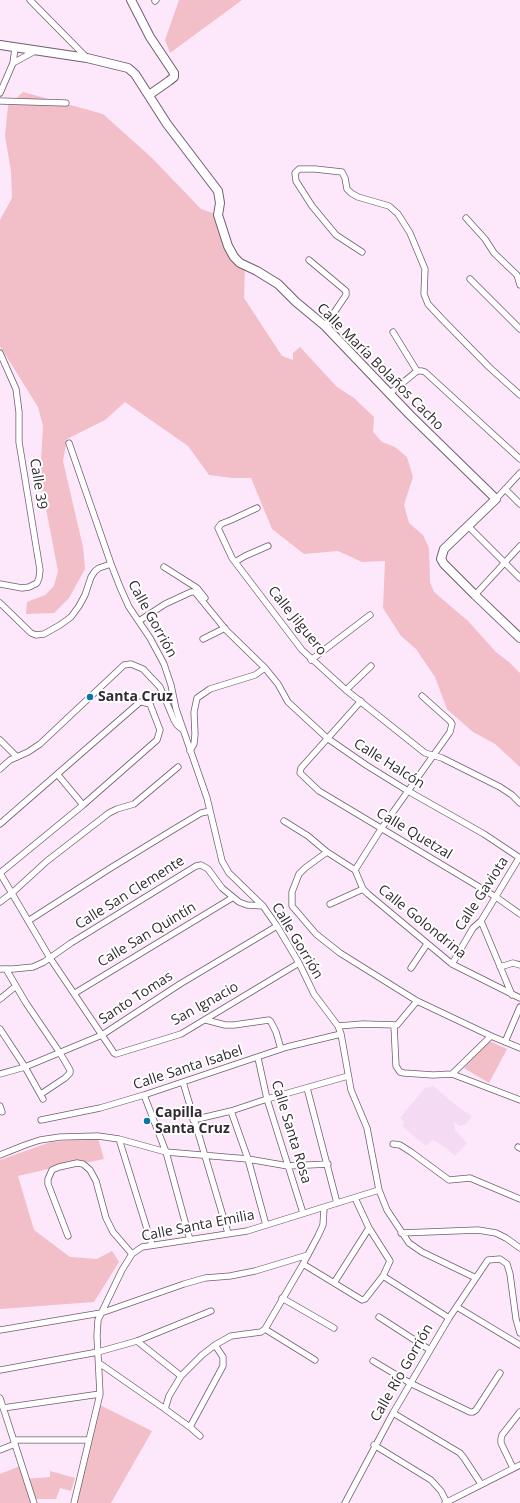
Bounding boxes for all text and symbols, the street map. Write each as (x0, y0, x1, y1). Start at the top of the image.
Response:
street label: Calle María Bolaños Cacho (313, 300, 447, 434)
street label: Calle 39 (26, 457, 50, 511)
street label: Calle Gorrión (124, 577, 180, 661)
street label: Calle Jilguero (264, 583, 330, 659)
place label: Santa Cruz (98, 689, 173, 705)
marker: Santa Cruz (85, 692, 95, 702)
street label: Calle Halcón (350, 736, 428, 792)
street label: Calle Quetzal (373, 805, 455, 863)
street label: Calle San Clemente (72, 853, 188, 933)
street label: Calle Gaviota (452, 854, 512, 934)
street label: Calle Golondrina (375, 881, 469, 963)
street label: Calle San Quintín (95, 899, 199, 971)
street label: Calle Gorrión (268, 900, 326, 982)
street label: Santo Tomas (96, 968, 176, 1028)
street label: San Ignacio (168, 979, 242, 1029)
street label: Calle Santa Isabel (131, 1042, 245, 1094)
street label: Calle Santa Rosa (267, 1078, 315, 1186)
place label: Capilla Santa Cruz (155, 1105, 230, 1138)
marker: Capilla Santa Cruz (142, 1116, 152, 1126)
street label: Calle Santa Emilia (140, 1207, 256, 1245)
street label: Calle Río Gorrión (367, 1321, 437, 1425)

